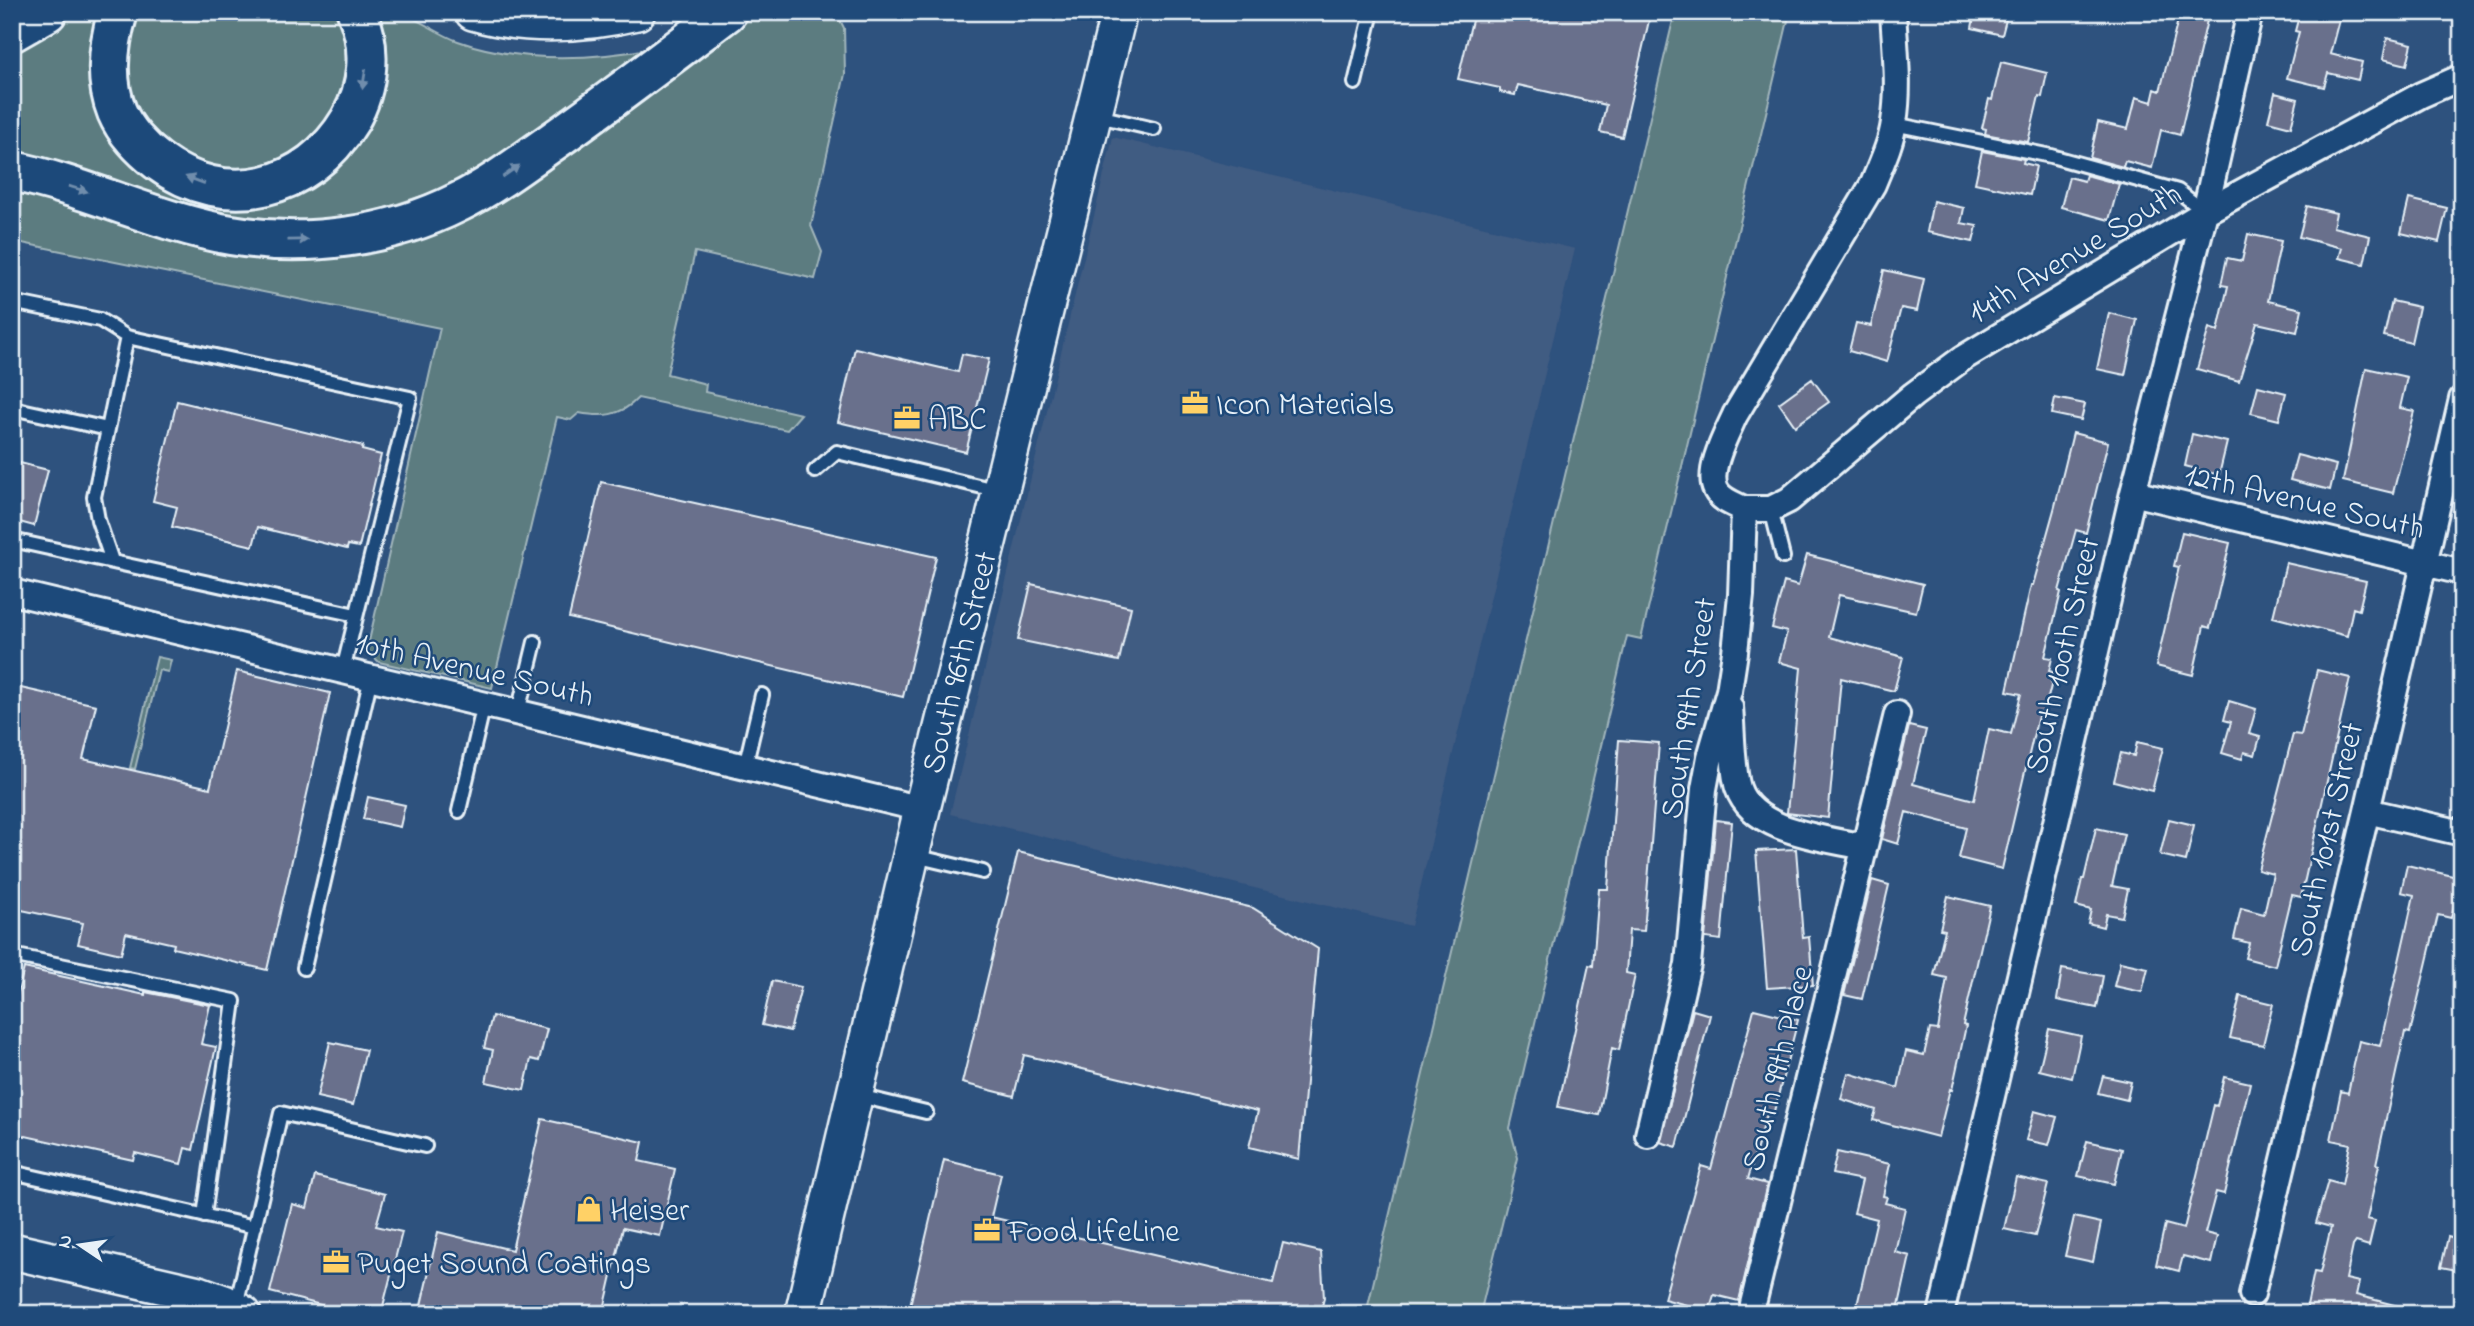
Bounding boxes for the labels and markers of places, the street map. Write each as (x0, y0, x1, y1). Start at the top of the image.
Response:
place label: Icon Materials (1216, 383, 1395, 430)
office icon: Icon Materials (1180, 388, 1210, 418)
place label: ABC (928, 398, 987, 445)
office icon: ABC (892, 403, 922, 433)
place label: Heiser (610, 1189, 689, 1236)
shop icon: Heiser (574, 1194, 604, 1224)
place label: Food LifeLine (1007, 1210, 1180, 1257)
office icon: Food LifeLine (972, 1215, 1002, 1245)
place label: Puget Sound Coatings (357, 1242, 651, 1289)
office icon: Puget Sound Coatings (321, 1247, 351, 1277)

